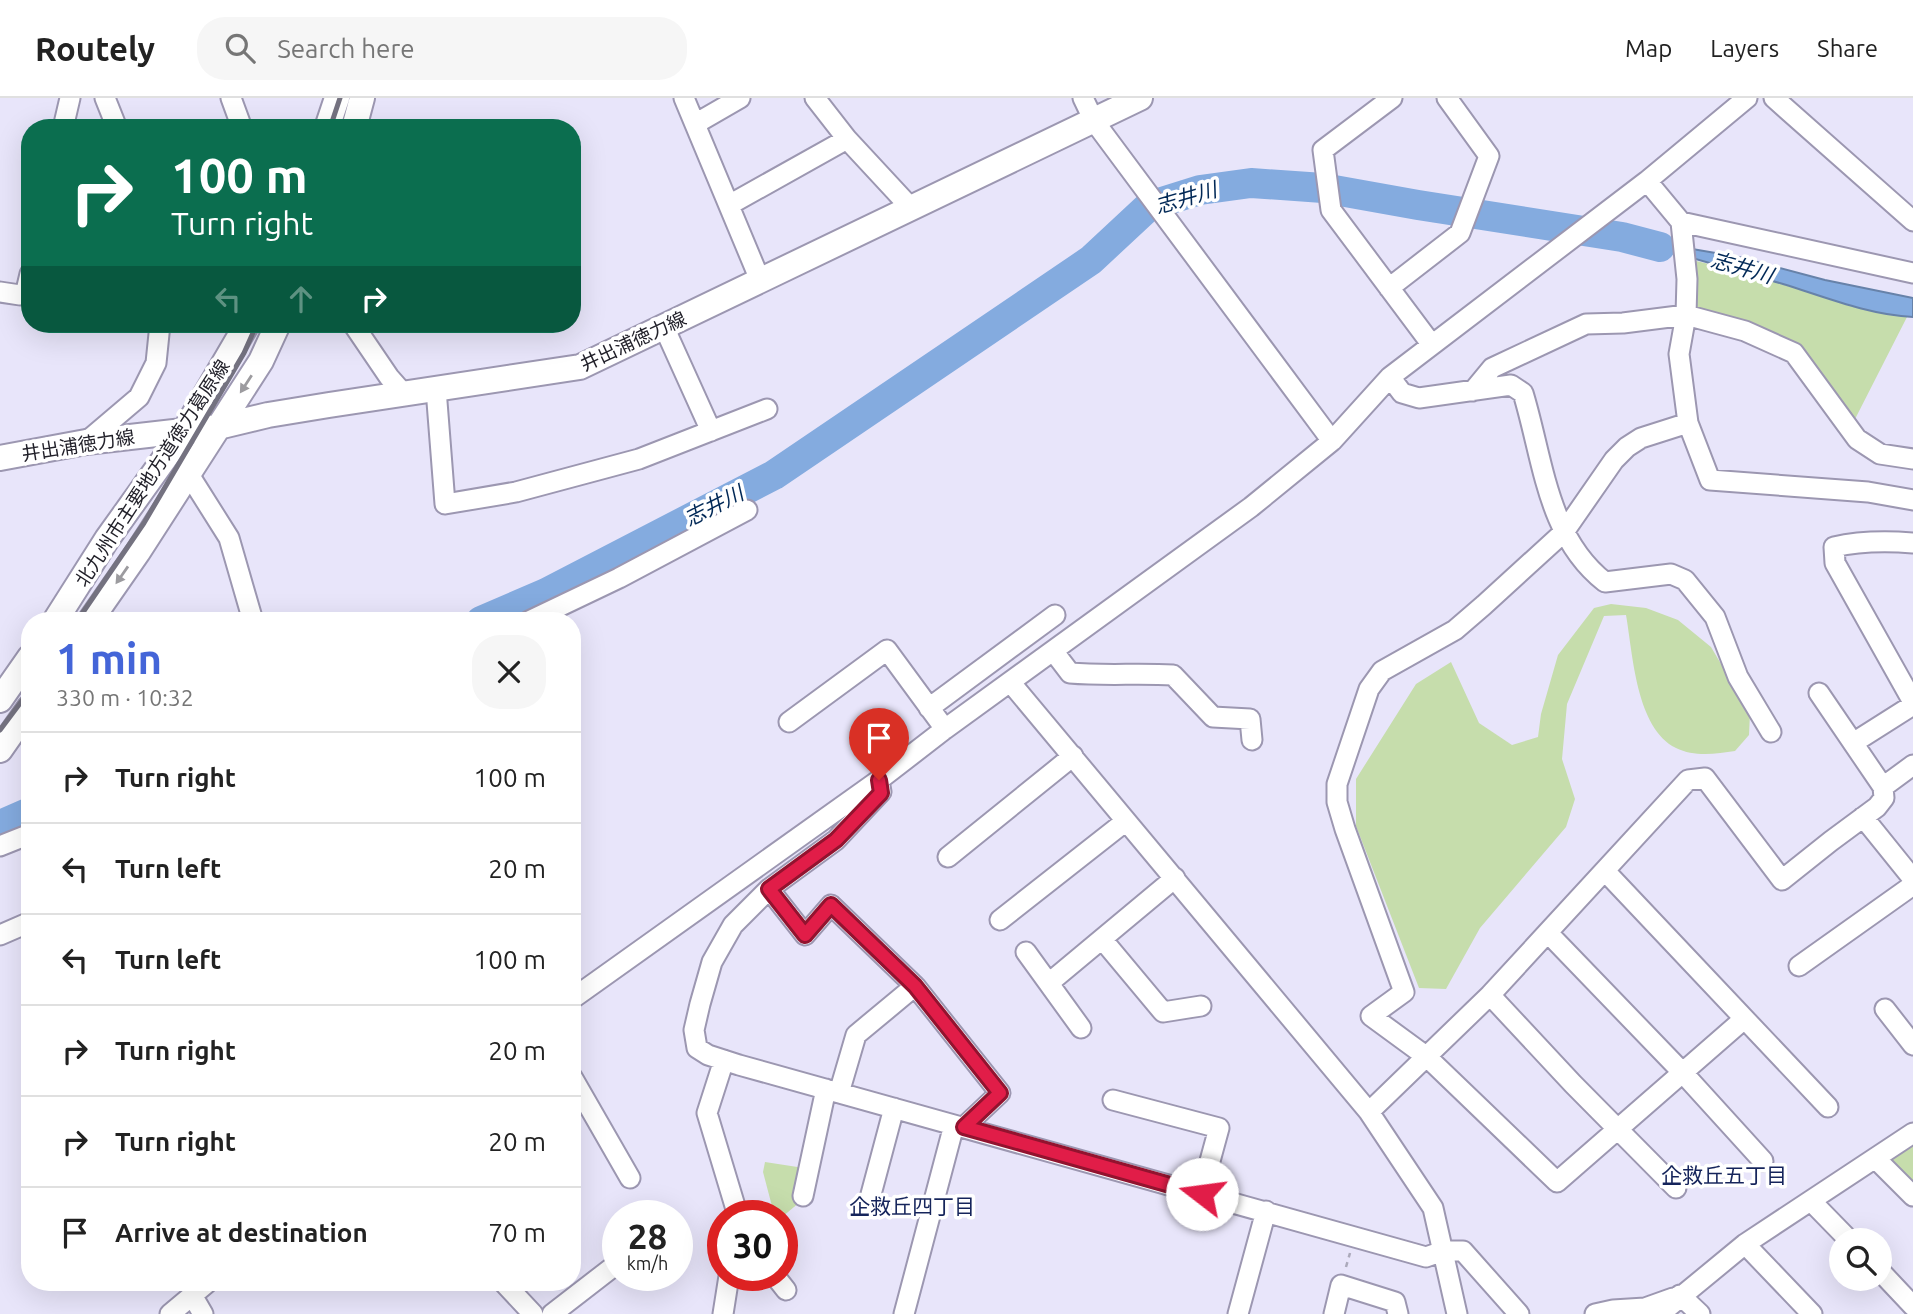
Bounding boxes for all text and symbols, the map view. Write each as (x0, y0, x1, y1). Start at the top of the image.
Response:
search box (197, 17, 687, 80)
icon: search (221, 29, 259, 67)
text: Routely (35, 30, 155, 67)
text: Search here (277, 34, 415, 63)
text: Map (1625, 35, 1672, 62)
text: Layers (1710, 35, 1779, 62)
text: Share (1817, 35, 1878, 62)
icon: right (56, 147, 147, 238)
text: 100 m (171, 147, 308, 202)
water label: 志井川 (1152, 176, 1221, 217)
text: Turn right (171, 205, 313, 241)
water label: 志井川 (1709, 247, 1778, 288)
icon: left (209, 280, 247, 318)
icon: ahead (282, 280, 320, 318)
icon: right (355, 280, 393, 318)
street label: 井出浦徳力線 (577, 307, 689, 375)
street label: 北九州市主要地方道徳力葛原線 (70, 355, 234, 591)
one-way arrow (239, 375, 253, 393)
street label: 井出浦徳力線 (20, 425, 136, 465)
water label: 志井川 (680, 479, 749, 530)
one-way arrow (115, 566, 129, 584)
text: 1 min (56, 635, 162, 682)
button: close (472, 635, 546, 709)
text: 330 m · 10:32 (56, 685, 194, 710)
pin (849, 708, 909, 780)
icon: arrive (860, 719, 898, 757)
icon: right (56, 759, 94, 797)
text: Turn right (115, 763, 236, 792)
text: 100 m (474, 763, 546, 792)
icon: left (56, 850, 94, 888)
text: Turn left (115, 854, 221, 883)
text: 20 m (488, 854, 546, 883)
icon: left (56, 941, 94, 979)
text: Turn left (115, 945, 221, 974)
text: 100 m (474, 945, 546, 974)
icon: right (56, 1032, 94, 1070)
text: Turn right (115, 1036, 236, 1065)
text: 20 m (488, 1036, 546, 1065)
icon: right (56, 1123, 94, 1161)
text: Turn right (115, 1127, 236, 1156)
text: 20 m (488, 1127, 546, 1156)
position arrow (1165, 1157, 1239, 1231)
district label: 企救丘五丁目 (1661, 1163, 1787, 1187)
district label: 企救丘四丁目 (849, 1194, 975, 1218)
speed limit sign: 30 (707, 1200, 798, 1291)
icon: arrive (56, 1214, 94, 1252)
text: 28 (628, 1216, 667, 1256)
text: Arrive at destination (115, 1218, 368, 1247)
text: 70 m (488, 1218, 546, 1247)
map controls (1829, 1228, 1892, 1291)
button: search (1829, 1228, 1892, 1291)
text: km/h (627, 1253, 668, 1273)

